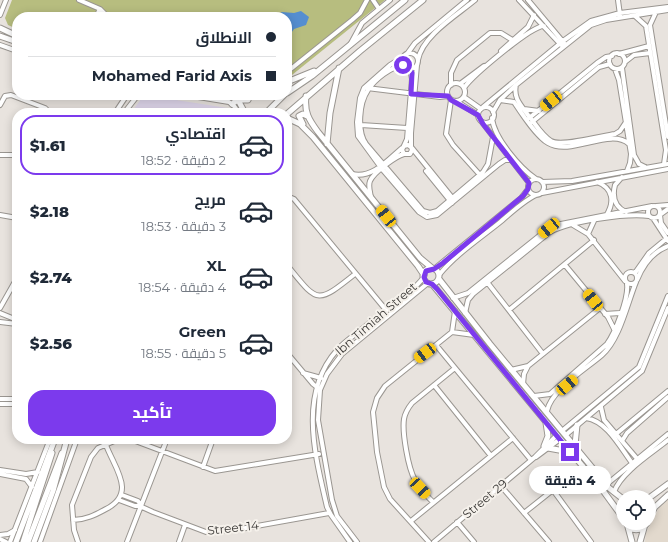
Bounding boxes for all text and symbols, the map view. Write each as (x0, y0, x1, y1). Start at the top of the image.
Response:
text: الانطلاق (196, 28, 252, 47)
route start (394, 56, 412, 74)
text: Mohamed Farid Axis (92, 66, 252, 85)
car (538, 89, 564, 113)
text: اقتصادي (166, 124, 226, 143)
icon: car (238, 127, 274, 163)
text: $1.61 (30, 136, 65, 155)
text: 2 دقيقة · 18:52 (141, 152, 226, 168)
text: مريح (194, 190, 226, 209)
icon: car (238, 193, 274, 229)
text: $2.18 (30, 202, 69, 221)
car (374, 203, 398, 229)
car (536, 216, 562, 240)
text: 3 دقيقة · 18:53 (141, 218, 226, 234)
text: XL (207, 256, 226, 275)
icon: car (238, 259, 274, 295)
text: $2.74 (30, 268, 72, 287)
text: 4 دقيقة · 18:54 (138, 279, 226, 295)
street label: Ibn Timiah Street (332, 279, 420, 358)
car (581, 287, 605, 313)
text: Green (179, 322, 226, 341)
icon: car (238, 325, 274, 361)
text: $2.56 (30, 334, 72, 353)
car (412, 341, 438, 365)
text: 5 دقيقة · 18:55 (141, 345, 226, 361)
car (554, 373, 580, 397)
button: تأكيد (28, 390, 276, 436)
route end (561, 443, 579, 461)
callout: 4 دقيقة (529, 466, 611, 494)
text: 4 دقيقة (545, 472, 595, 488)
car (407, 475, 433, 501)
street label: Street 29 (459, 476, 510, 522)
map controls (616, 490, 656, 530)
button: locate (616, 490, 656, 530)
street label: Street 14 (206, 517, 259, 538)

